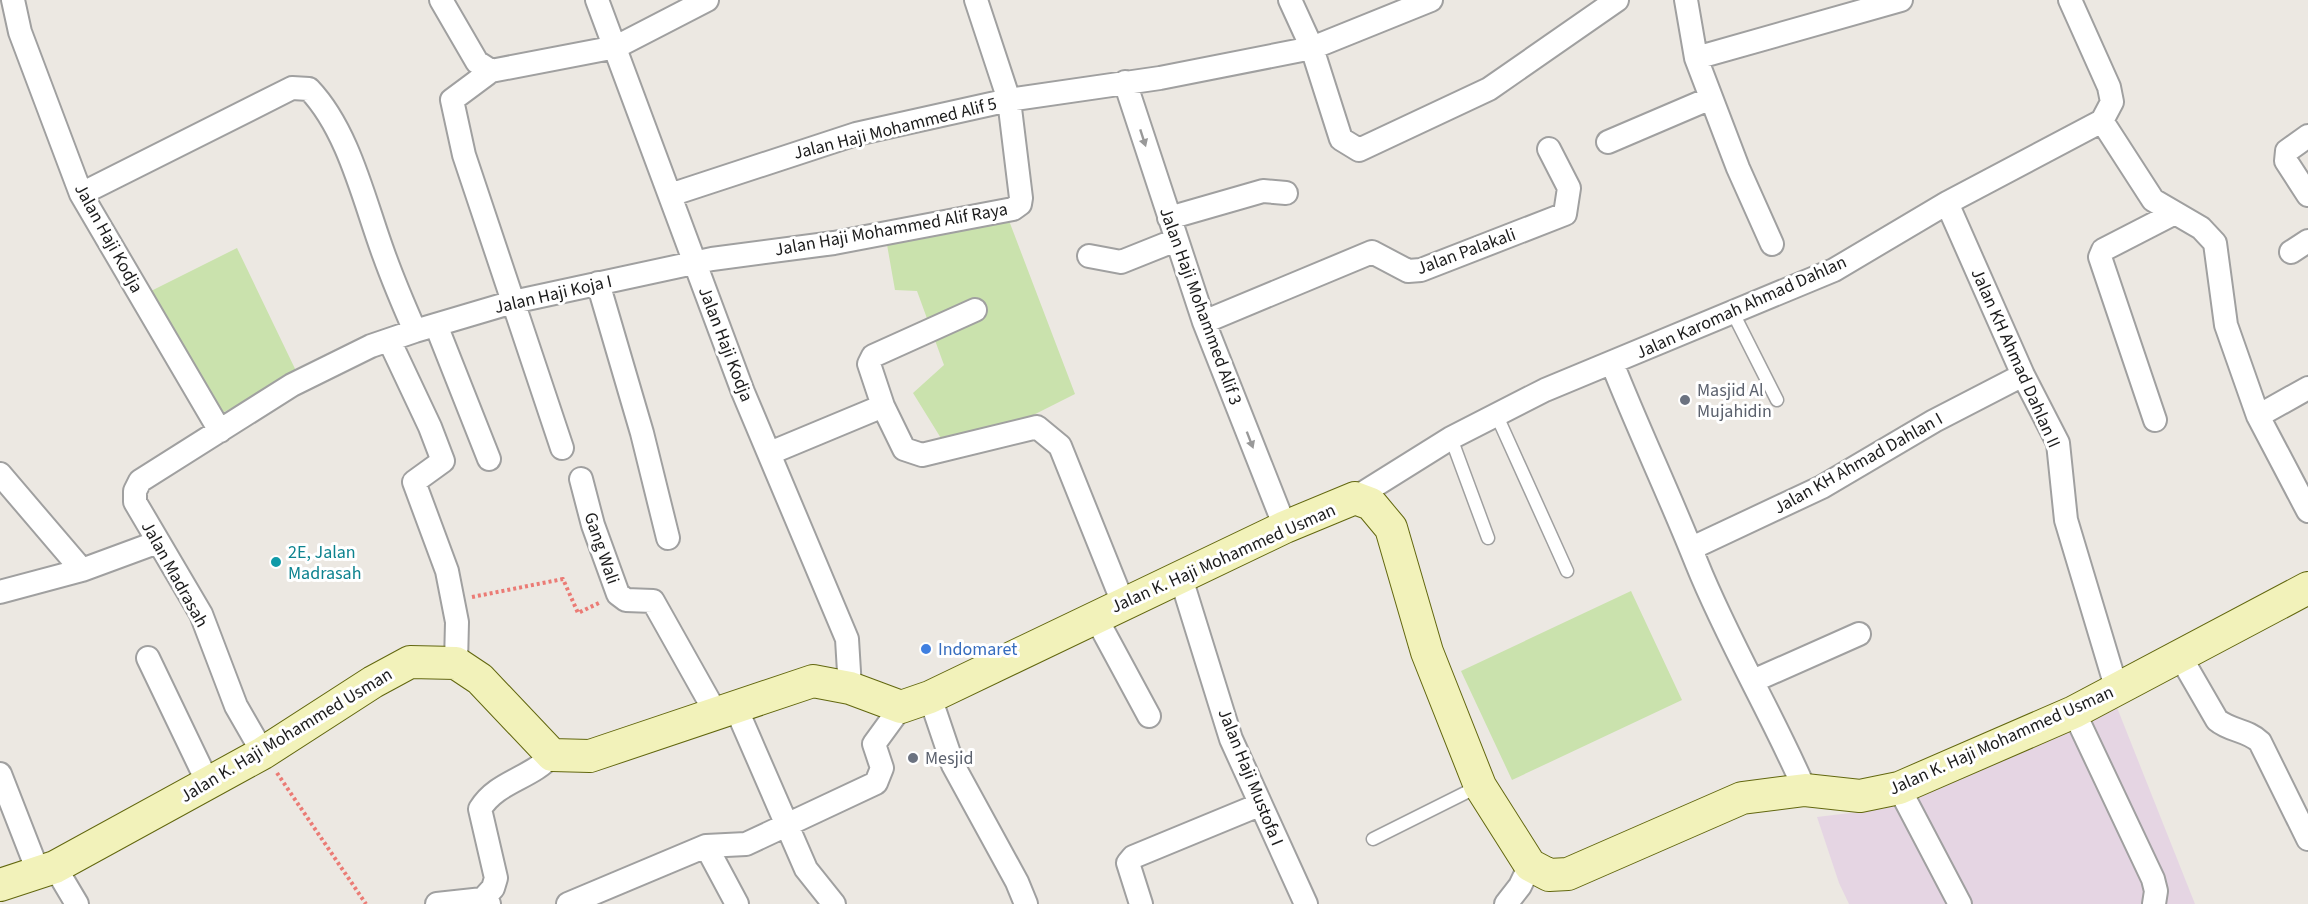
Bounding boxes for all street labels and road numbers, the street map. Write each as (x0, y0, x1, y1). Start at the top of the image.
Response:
street label: Jalan Haji Mohammed Alif 5 (791, 91, 999, 166)
street label: Jalan Haji Kodja (68, 179, 149, 297)
street label: Jalan Haji Mohammed Alif Raya (773, 197, 1010, 262)
street label: Jalan Haji Mohammed Alif 3 (1153, 204, 1248, 409)
street label: Jalan Palakali (1413, 222, 1519, 281)
street label: Jalan Karomah Ahmad Dahlan (1632, 250, 1850, 365)
street label: Jalan KH Ahmad Dahlan II (1965, 264, 2066, 452)
street label: Jalan Haji Koja I (492, 269, 614, 320)
street label: Jalan Haji Kodja (692, 283, 759, 405)
street label: Jalan KH Ahmad Dahlan I (1769, 407, 1947, 520)
street label: Jalan K. Haji Mohammed Usman (1107, 497, 1340, 619)
street label: Gang Wali (578, 509, 625, 588)
street label: Jalan Madrasah (135, 516, 214, 632)
street label: Jalan K. Haji Mohammed Usman (175, 662, 397, 809)
street label: Jalan K. Haji Mohammed Usman (1885, 679, 2118, 801)
street label: Jalan Haji Mustofa I (1212, 705, 1289, 850)

